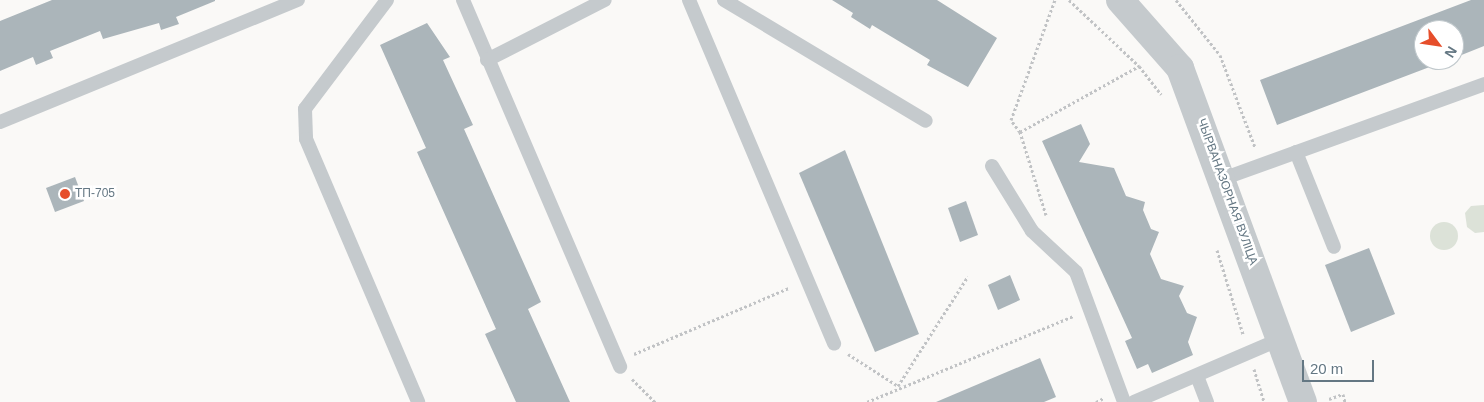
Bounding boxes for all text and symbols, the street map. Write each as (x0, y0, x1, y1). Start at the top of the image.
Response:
north arrow (1414, 20, 1464, 70)
text: N (1442, 44, 1460, 61)
street label: ЧЫРВАНАЗОРНАЯ ВУЛІЦА (1194, 117, 1260, 267)
place label: ТП-705 (75, 187, 115, 201)
marker: ТП-705 (59, 188, 71, 200)
scale bar (1304, 350, 1376, 382)
text: 20 m (1310, 360, 1343, 377)

